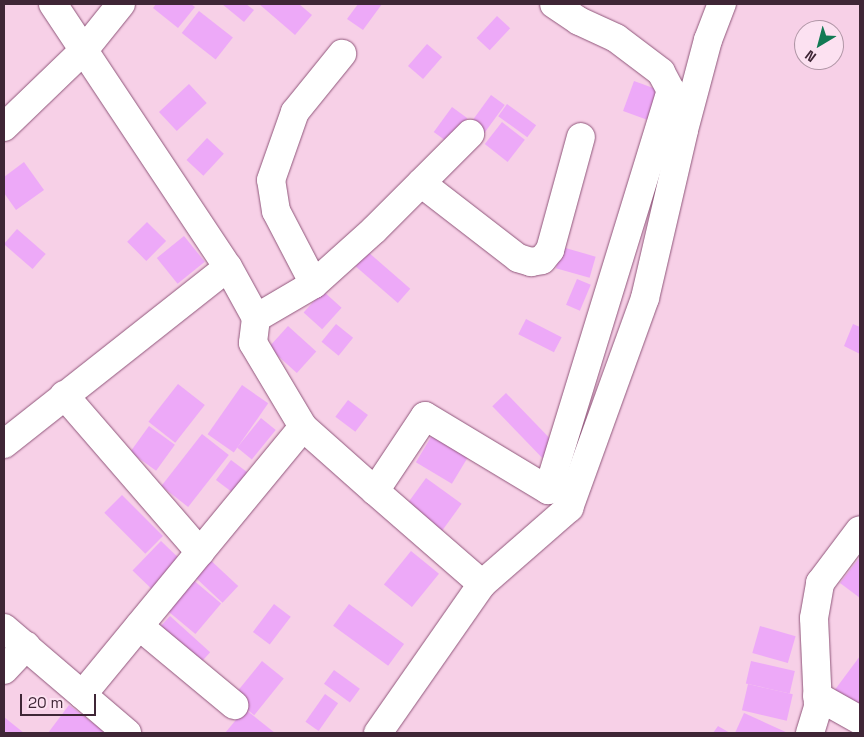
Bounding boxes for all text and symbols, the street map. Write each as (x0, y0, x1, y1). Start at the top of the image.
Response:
north arrow (794, 20, 844, 70)
text: N (801, 46, 820, 66)
scale bar (22, 684, 99, 716)
text: 20 m (28, 693, 63, 712)

